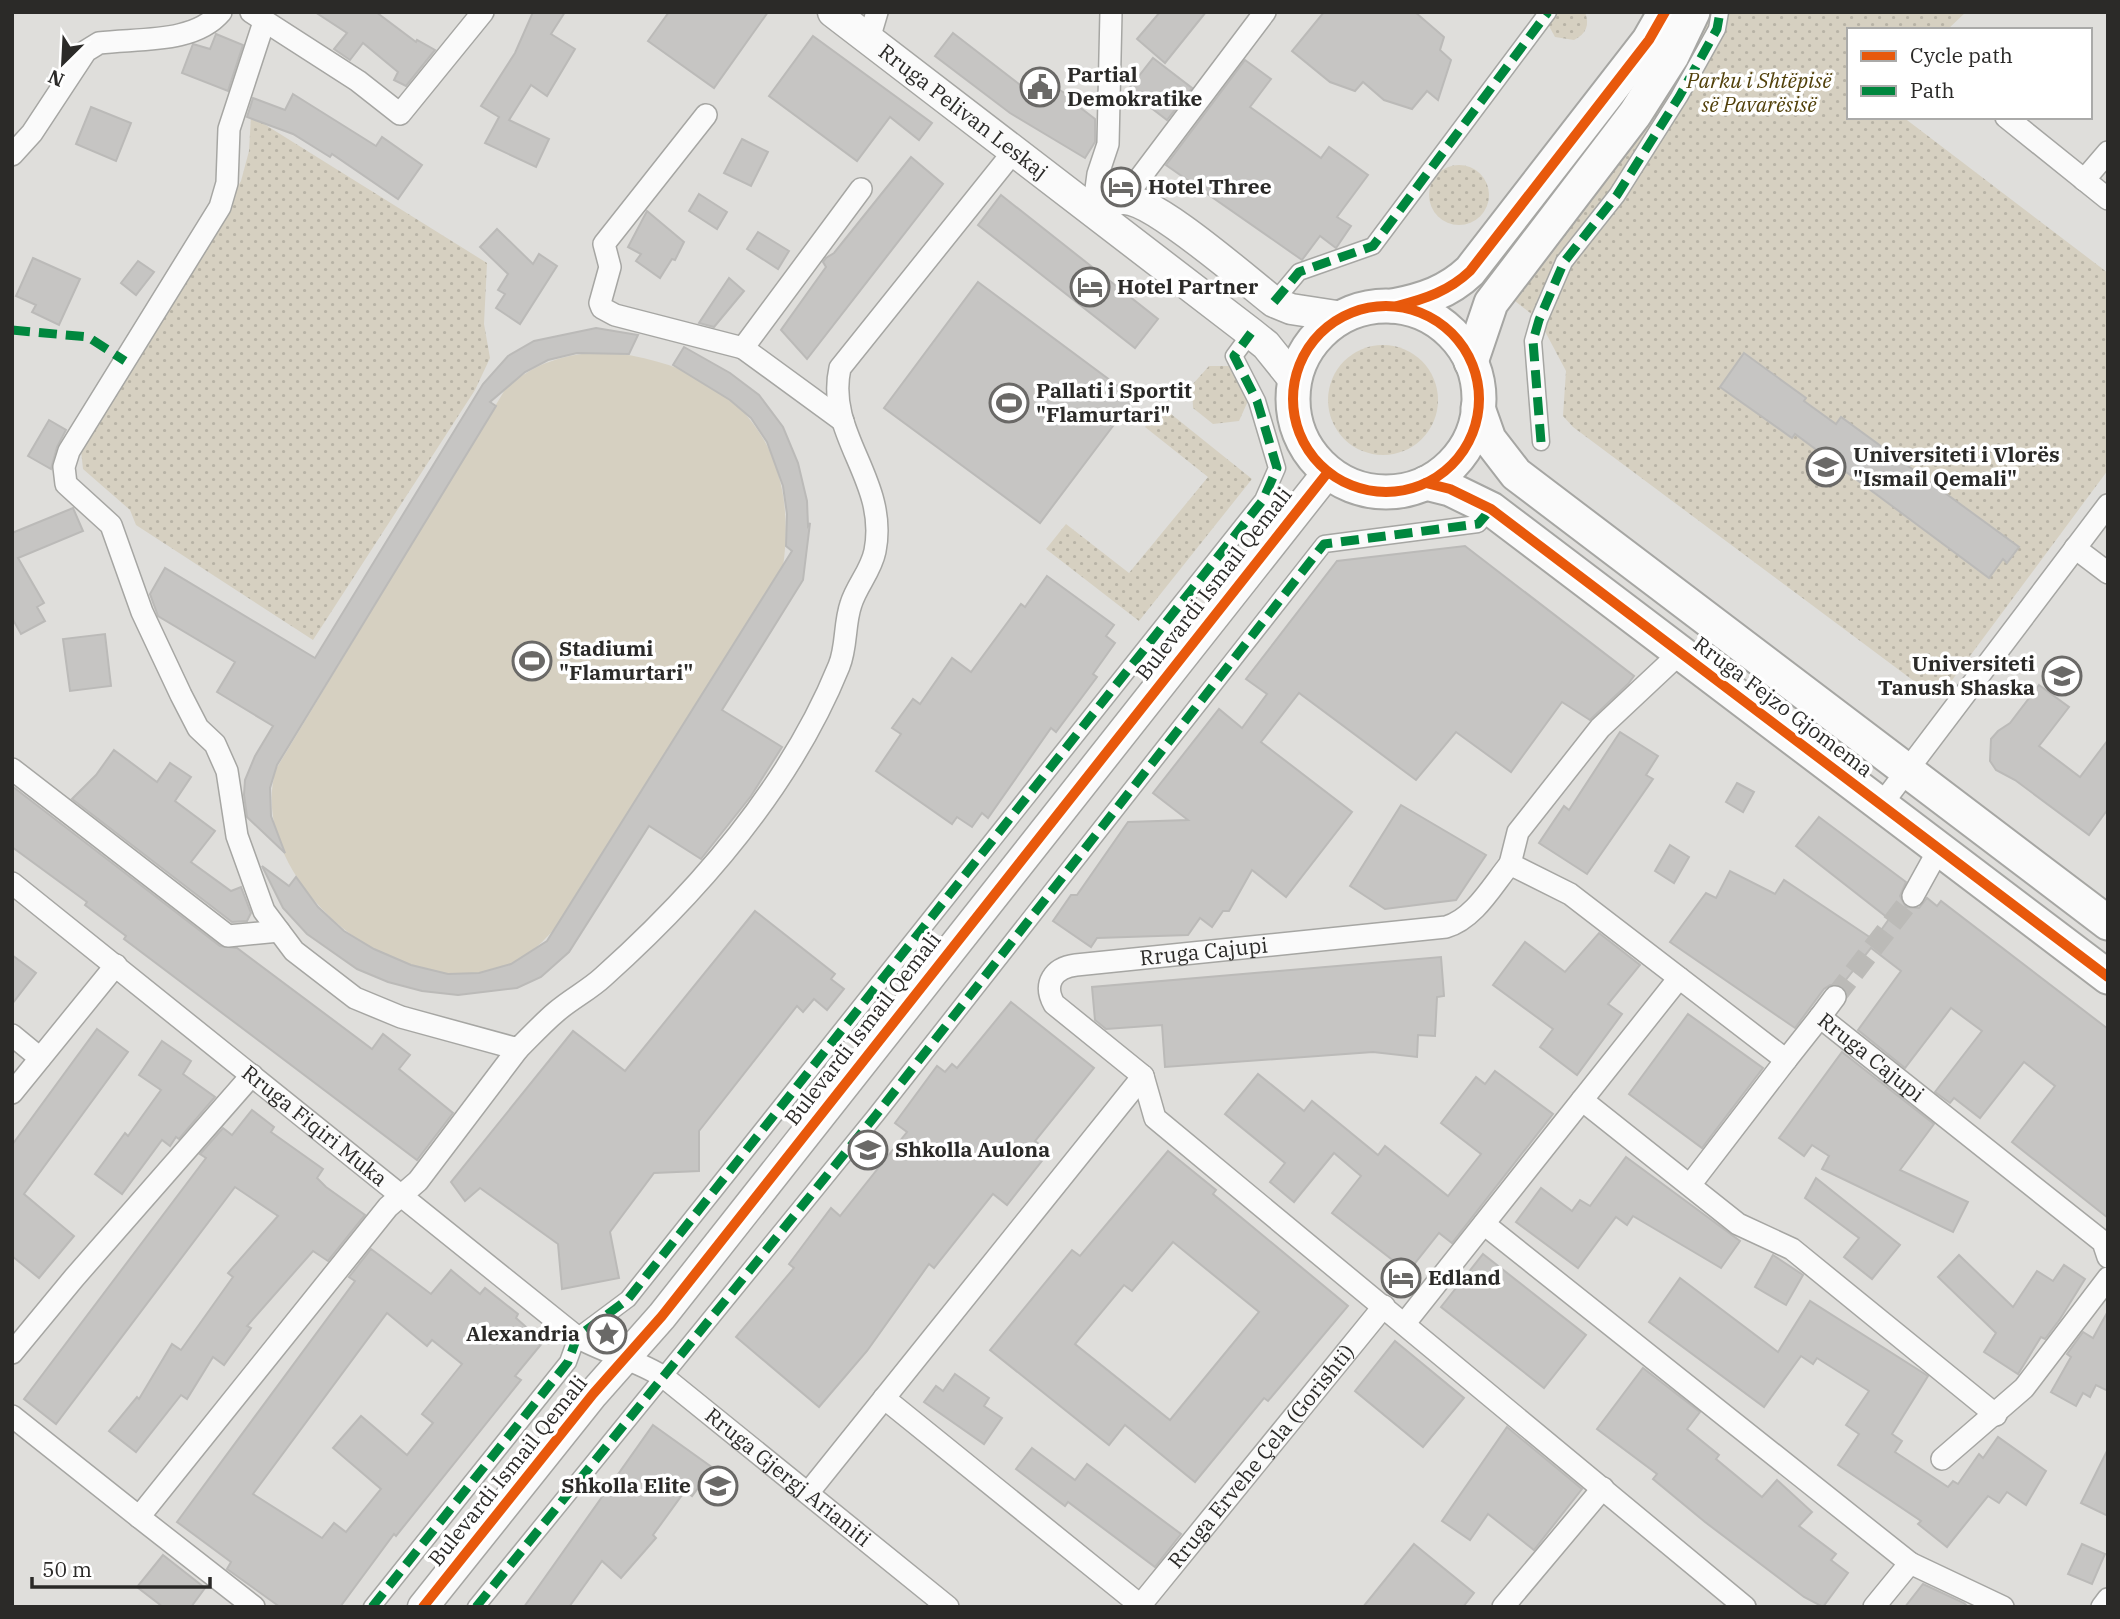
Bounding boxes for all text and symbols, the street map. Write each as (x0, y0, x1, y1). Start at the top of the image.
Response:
north arrow (28, 28, 98, 98)
legend (1847, 28, 2092, 119)
street label: Rruga Pelivan Leskaj (873, 37, 1054, 185)
text: Cycle path (1910, 41, 2013, 69)
place label: Partial Demokratike (1067, 60, 1203, 112)
text: N (44, 65, 68, 93)
public building icon: Partial Demokratike (1019, 66, 1061, 108)
park label: Parku i Shtëpisë së Pavarësisë (1685, 66, 1832, 118)
text: Path (1910, 76, 1955, 104)
hotel icon: Hotel Three (1100, 166, 1142, 208)
place label: Hotel Three (1148, 172, 1272, 200)
hotel icon: Hotel Partner (1069, 266, 1111, 308)
place label: Hotel Partner (1117, 272, 1259, 300)
place label: Pallati i Sportit "Flamurtari" (1036, 376, 1192, 428)
sports icon: Pallati i Sportit "Flamurtari" (988, 382, 1030, 424)
place label: Universiteti i Vlorës "Ismail Qemali" (1853, 440, 2060, 492)
school or university icon: Universiteti i Vlorës "Ismail Qemali" (1805, 446, 1847, 488)
street label: Bulevardi Ismail Qemali (1129, 481, 1297, 686)
street label: Rruga Fejzo Gjomema (1688, 630, 1879, 783)
place label: Stadiumi "Flamurtari" (559, 634, 693, 686)
sports icon: Stadiumi "Flamurtari" (511, 640, 553, 682)
place label: Universiteti Tanush Shaska (1878, 649, 2035, 701)
school or university icon: Universiteti Tanush Shaska (2041, 655, 2083, 697)
street label: Bulevardi Ismail Qemali (778, 926, 946, 1131)
street label: Rruga Cajupi (1138, 930, 1269, 971)
street label: Rruga Cajupi (1812, 1006, 1930, 1107)
street label: Rruga Fiqiri Muka (237, 1058, 394, 1192)
school or university icon: Shkolla Aulona (847, 1129, 889, 1171)
place label: Shkolla Aulona (895, 1135, 1050, 1163)
hotel icon: Edland (1380, 1257, 1422, 1299)
place label: Edland (1428, 1263, 1501, 1291)
place icon: Alexandria (586, 1313, 628, 1355)
place label: Alexandria (466, 1319, 580, 1347)
street label: Rruga Ervehe Çela (Gorishti) (1161, 1338, 1360, 1574)
street label: Bulevardi Ismail Qemali (421, 1369, 593, 1572)
street label: Rruga Gjergj Arianiti (700, 1401, 877, 1552)
school or university icon: Shkolla Elite (697, 1465, 739, 1507)
place label: Shkolla Elite (561, 1471, 691, 1499)
scale bar (32, 1546, 210, 1590)
text: 50 m (42, 1555, 92, 1583)

